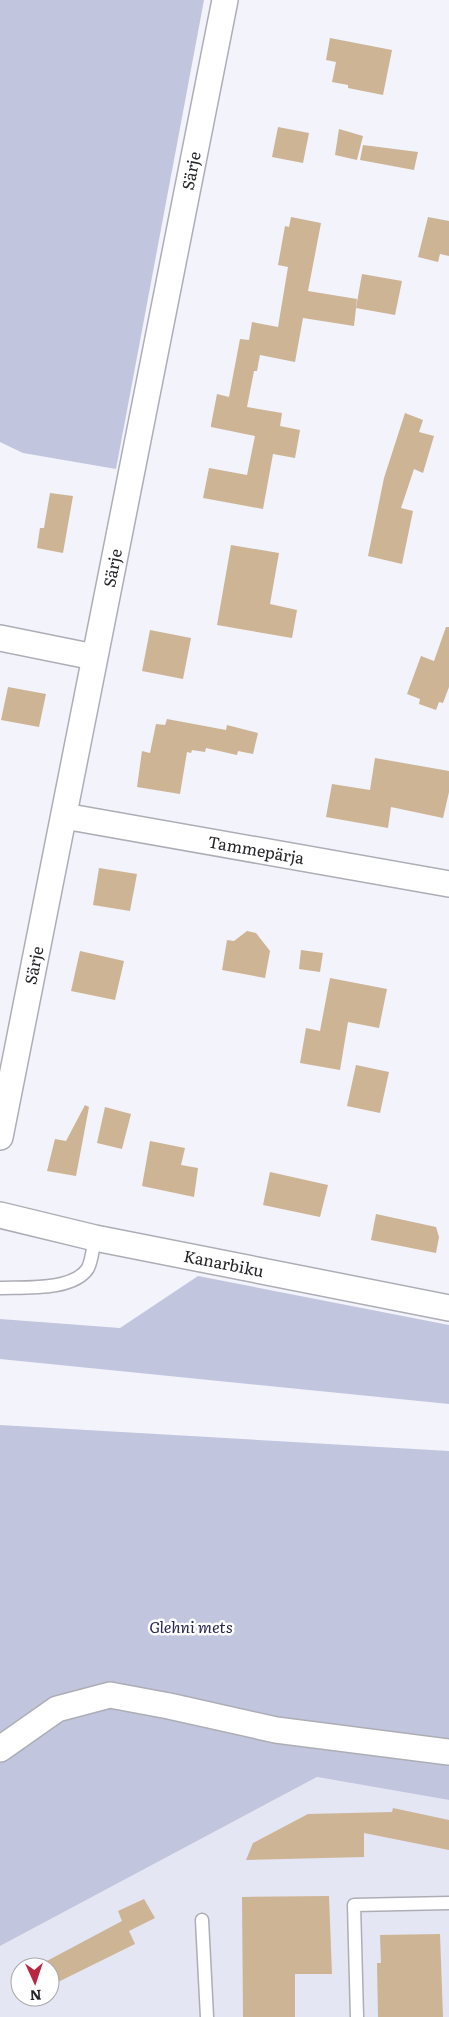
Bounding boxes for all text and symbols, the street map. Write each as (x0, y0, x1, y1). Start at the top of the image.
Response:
street label: Särje (175, 149, 206, 192)
street label: Särje (96, 547, 127, 589)
street label: Tammepärja (206, 829, 307, 869)
street label: Särje (17, 944, 49, 986)
street label: Kanarbiku (182, 1243, 266, 1282)
park label: Glehni mets (149, 1614, 233, 1638)
north arrow (10, 1957, 60, 2007)
text: N (29, 1986, 42, 2006)

